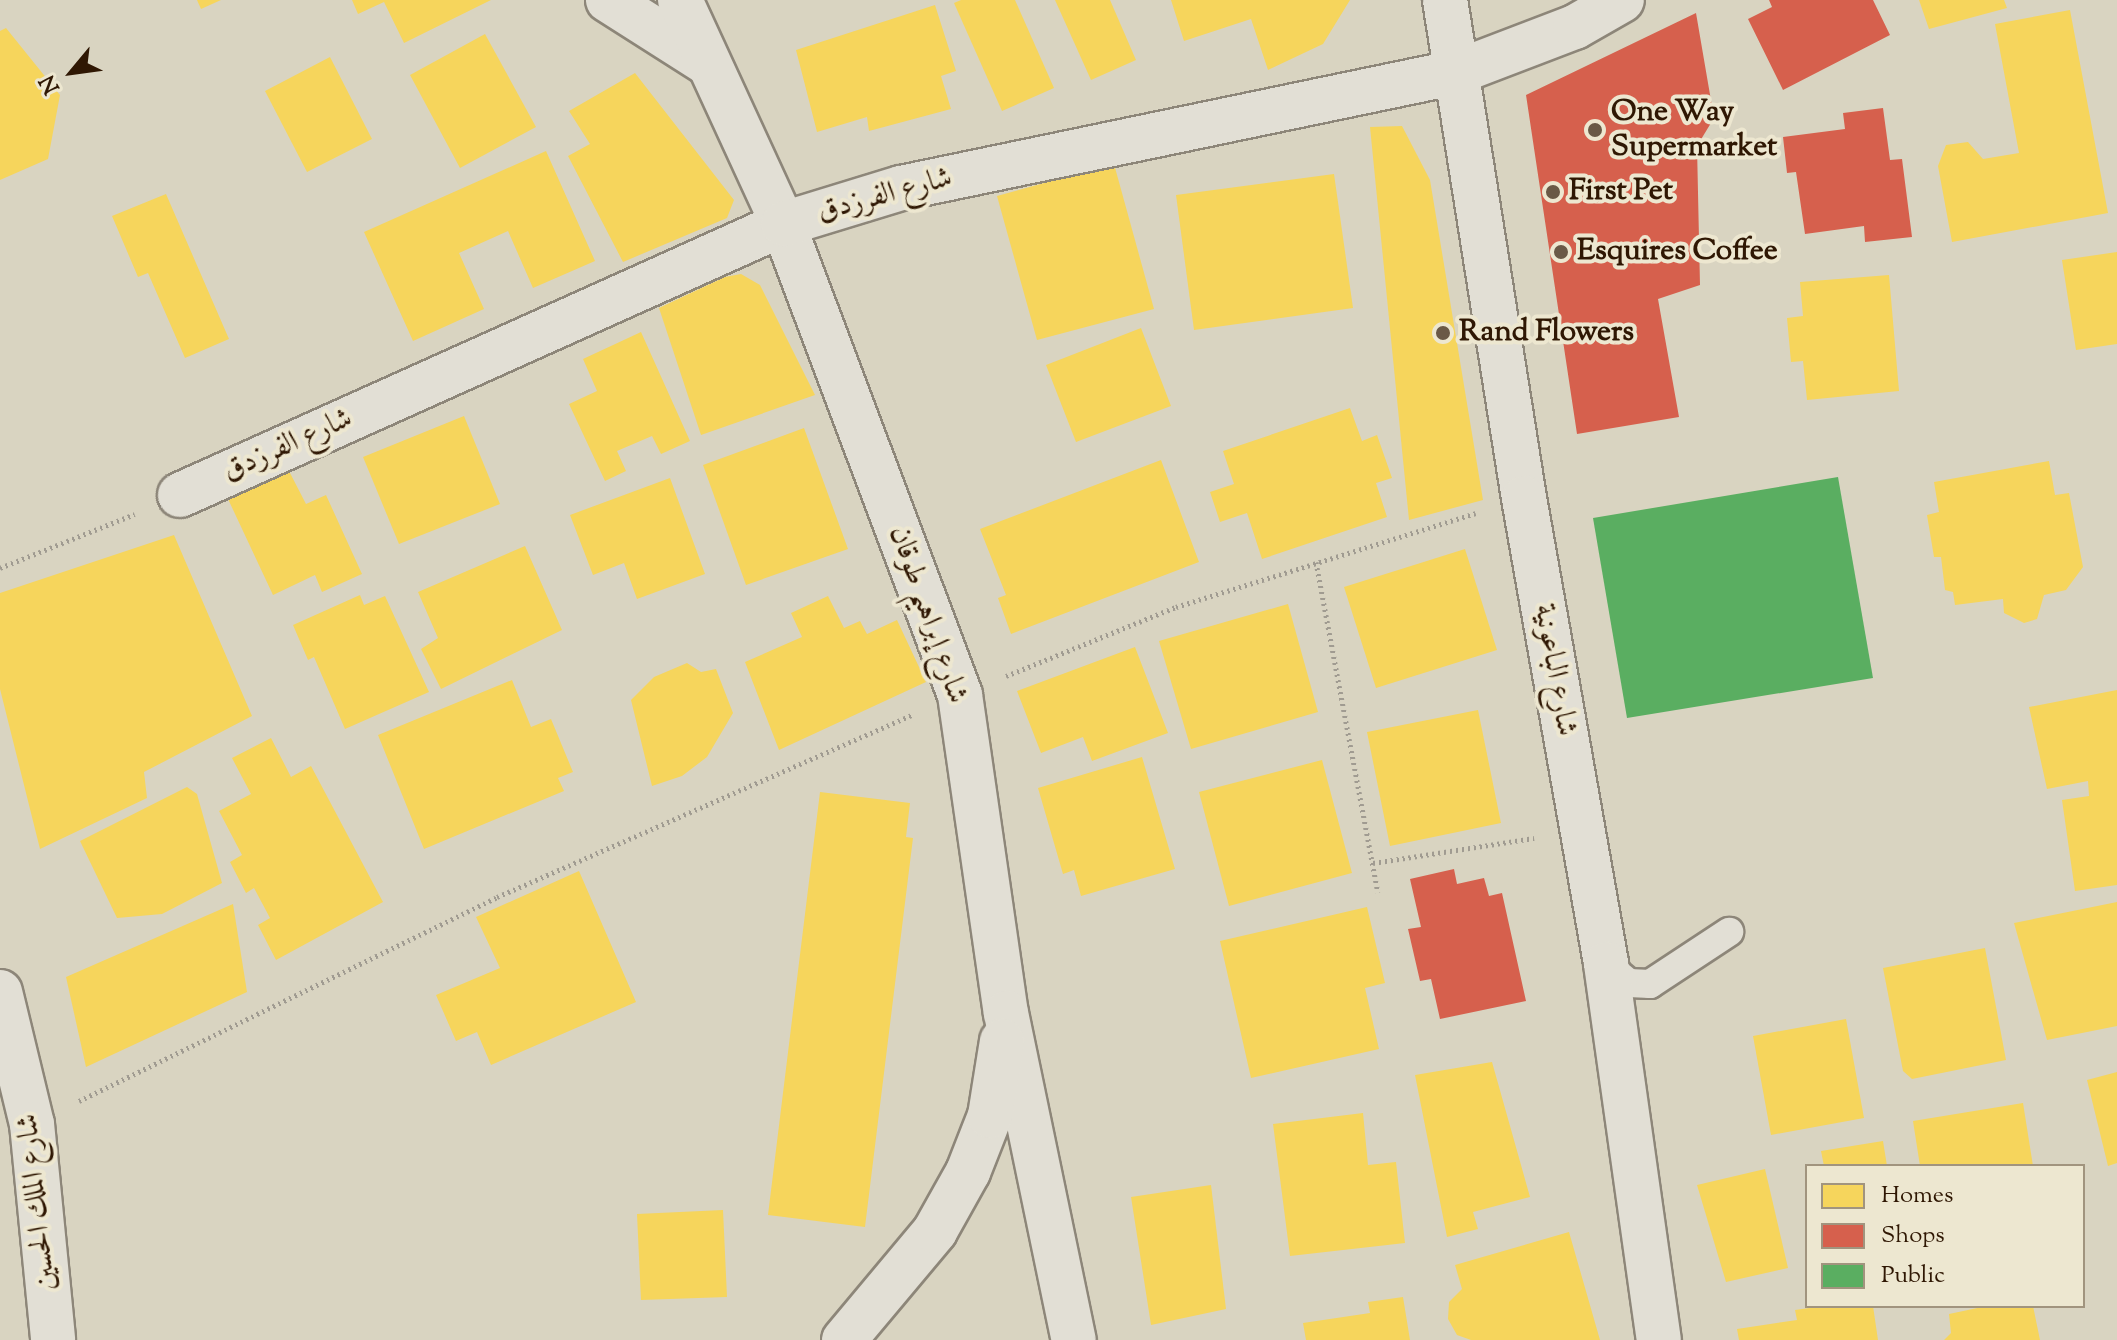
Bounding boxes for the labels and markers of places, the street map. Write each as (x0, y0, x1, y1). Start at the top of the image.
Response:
place label: One Way Supermarket (1611, 95, 1777, 166)
marker: One Way Supermarket (1586, 121, 1604, 139)
place label: First Pet (1569, 174, 1673, 210)
marker: First Pet (1544, 183, 1562, 201)
place label: Esquires Coffee (1577, 234, 1778, 270)
marker: Esquires Coffee (1552, 243, 1570, 261)
place label: Rand Flowers (1459, 315, 1634, 351)
marker: Rand Flowers (1434, 324, 1452, 342)

